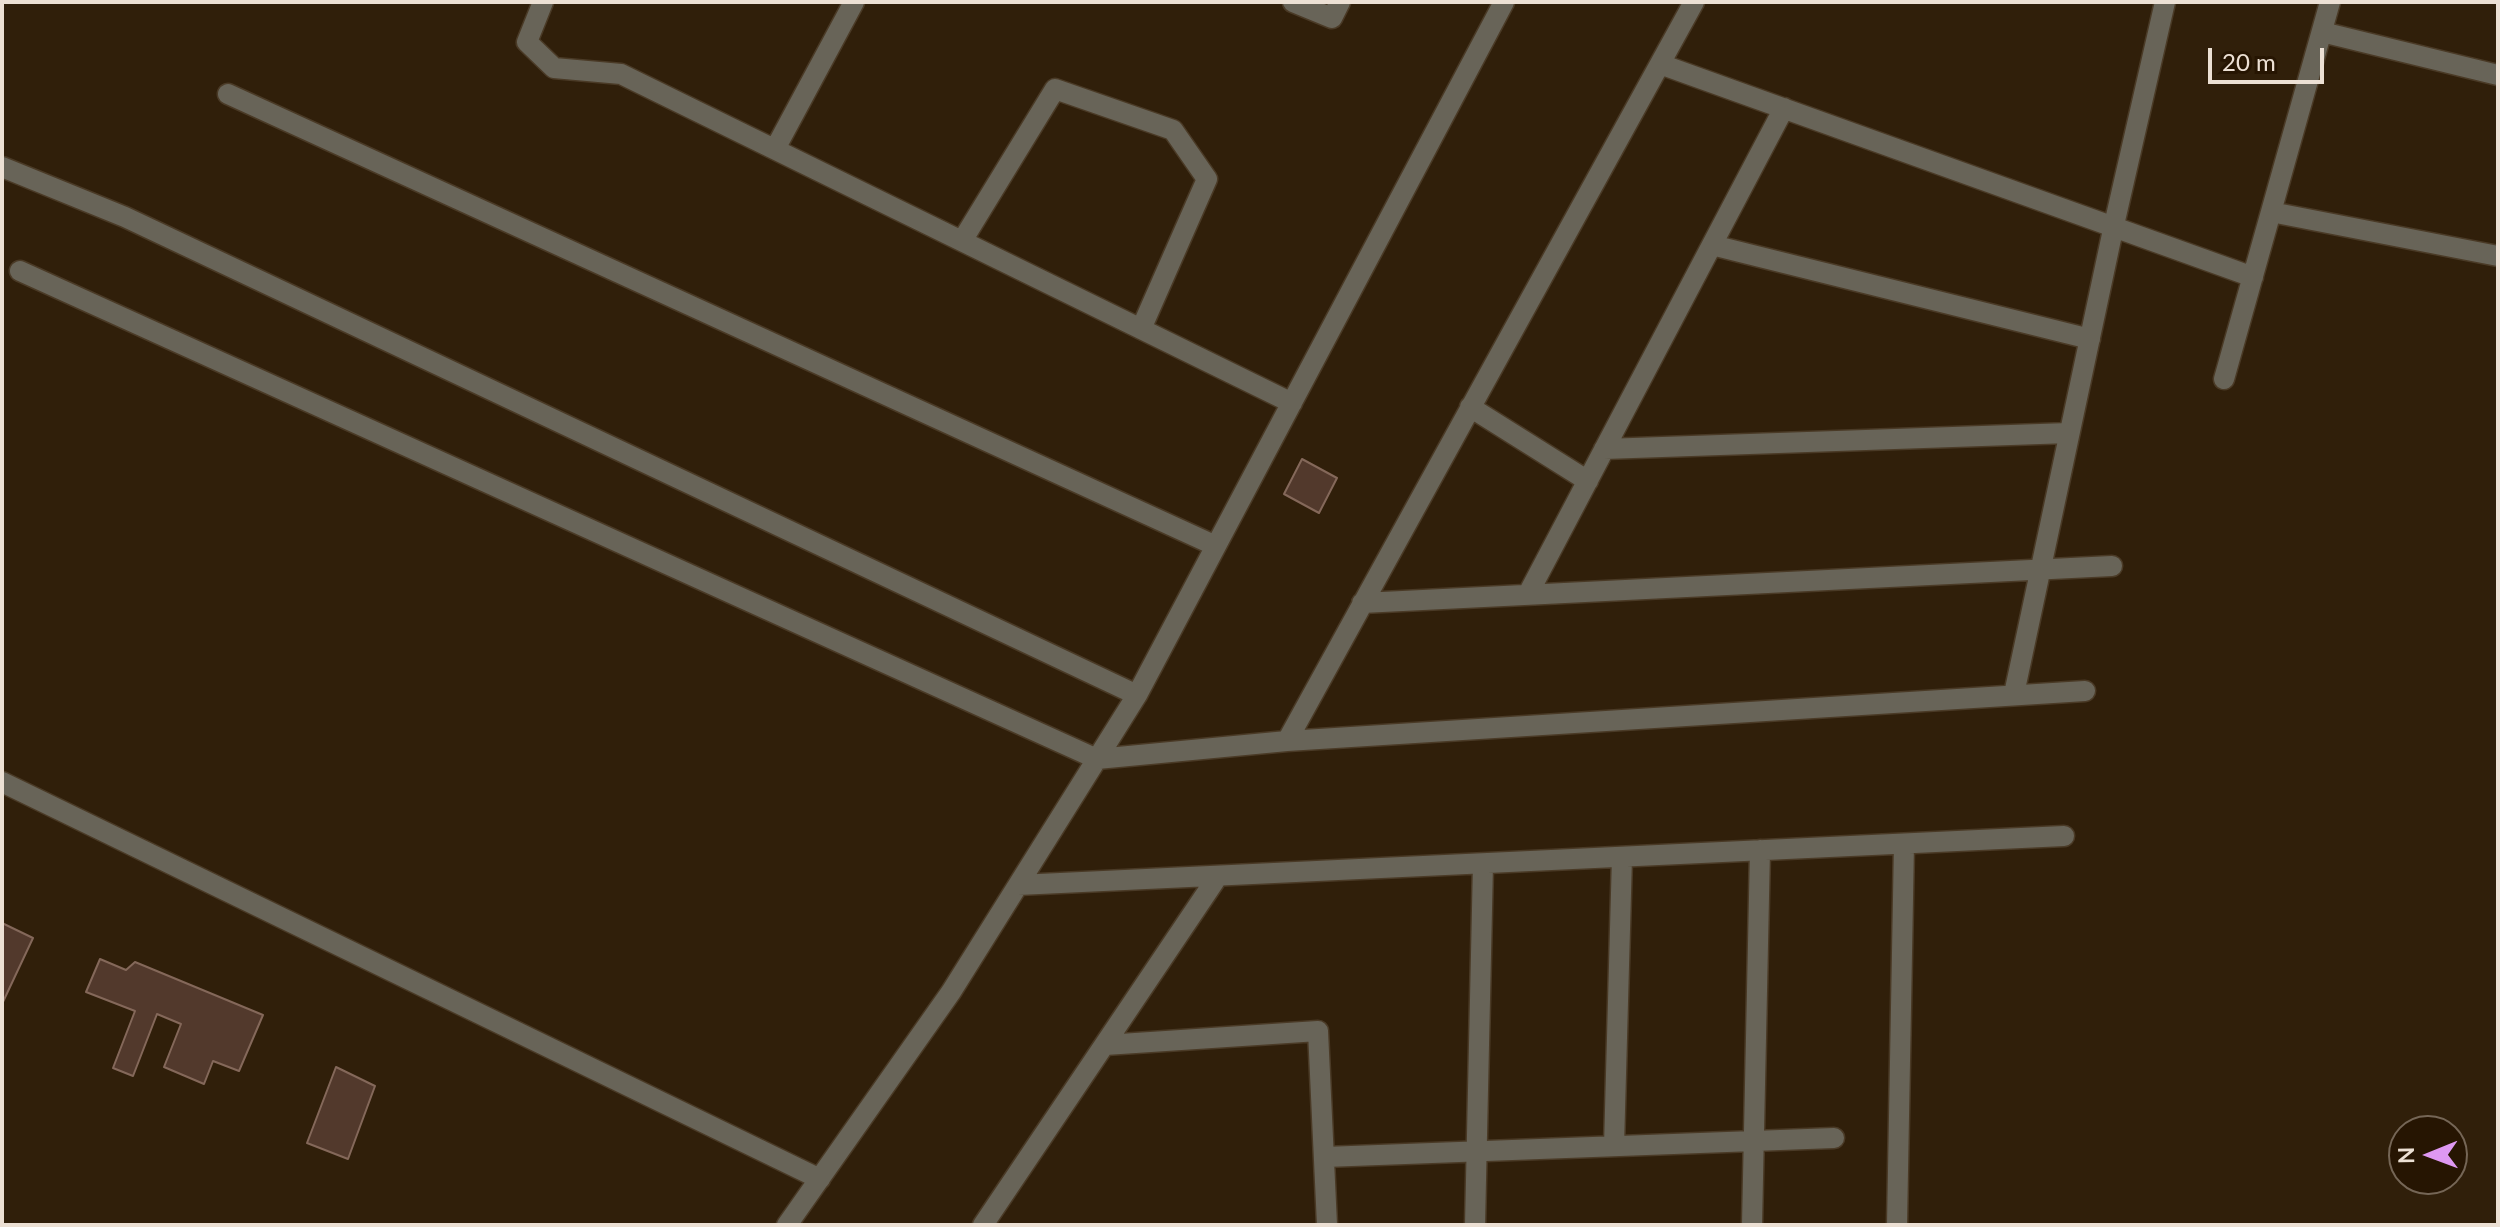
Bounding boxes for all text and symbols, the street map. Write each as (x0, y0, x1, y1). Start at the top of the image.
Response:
scale bar (2212, 32, 2328, 82)
text: 20 m (2222, 47, 2276, 76)
north arrow (2388, 1115, 2468, 1195)
text: N (2392, 1147, 2419, 1164)

